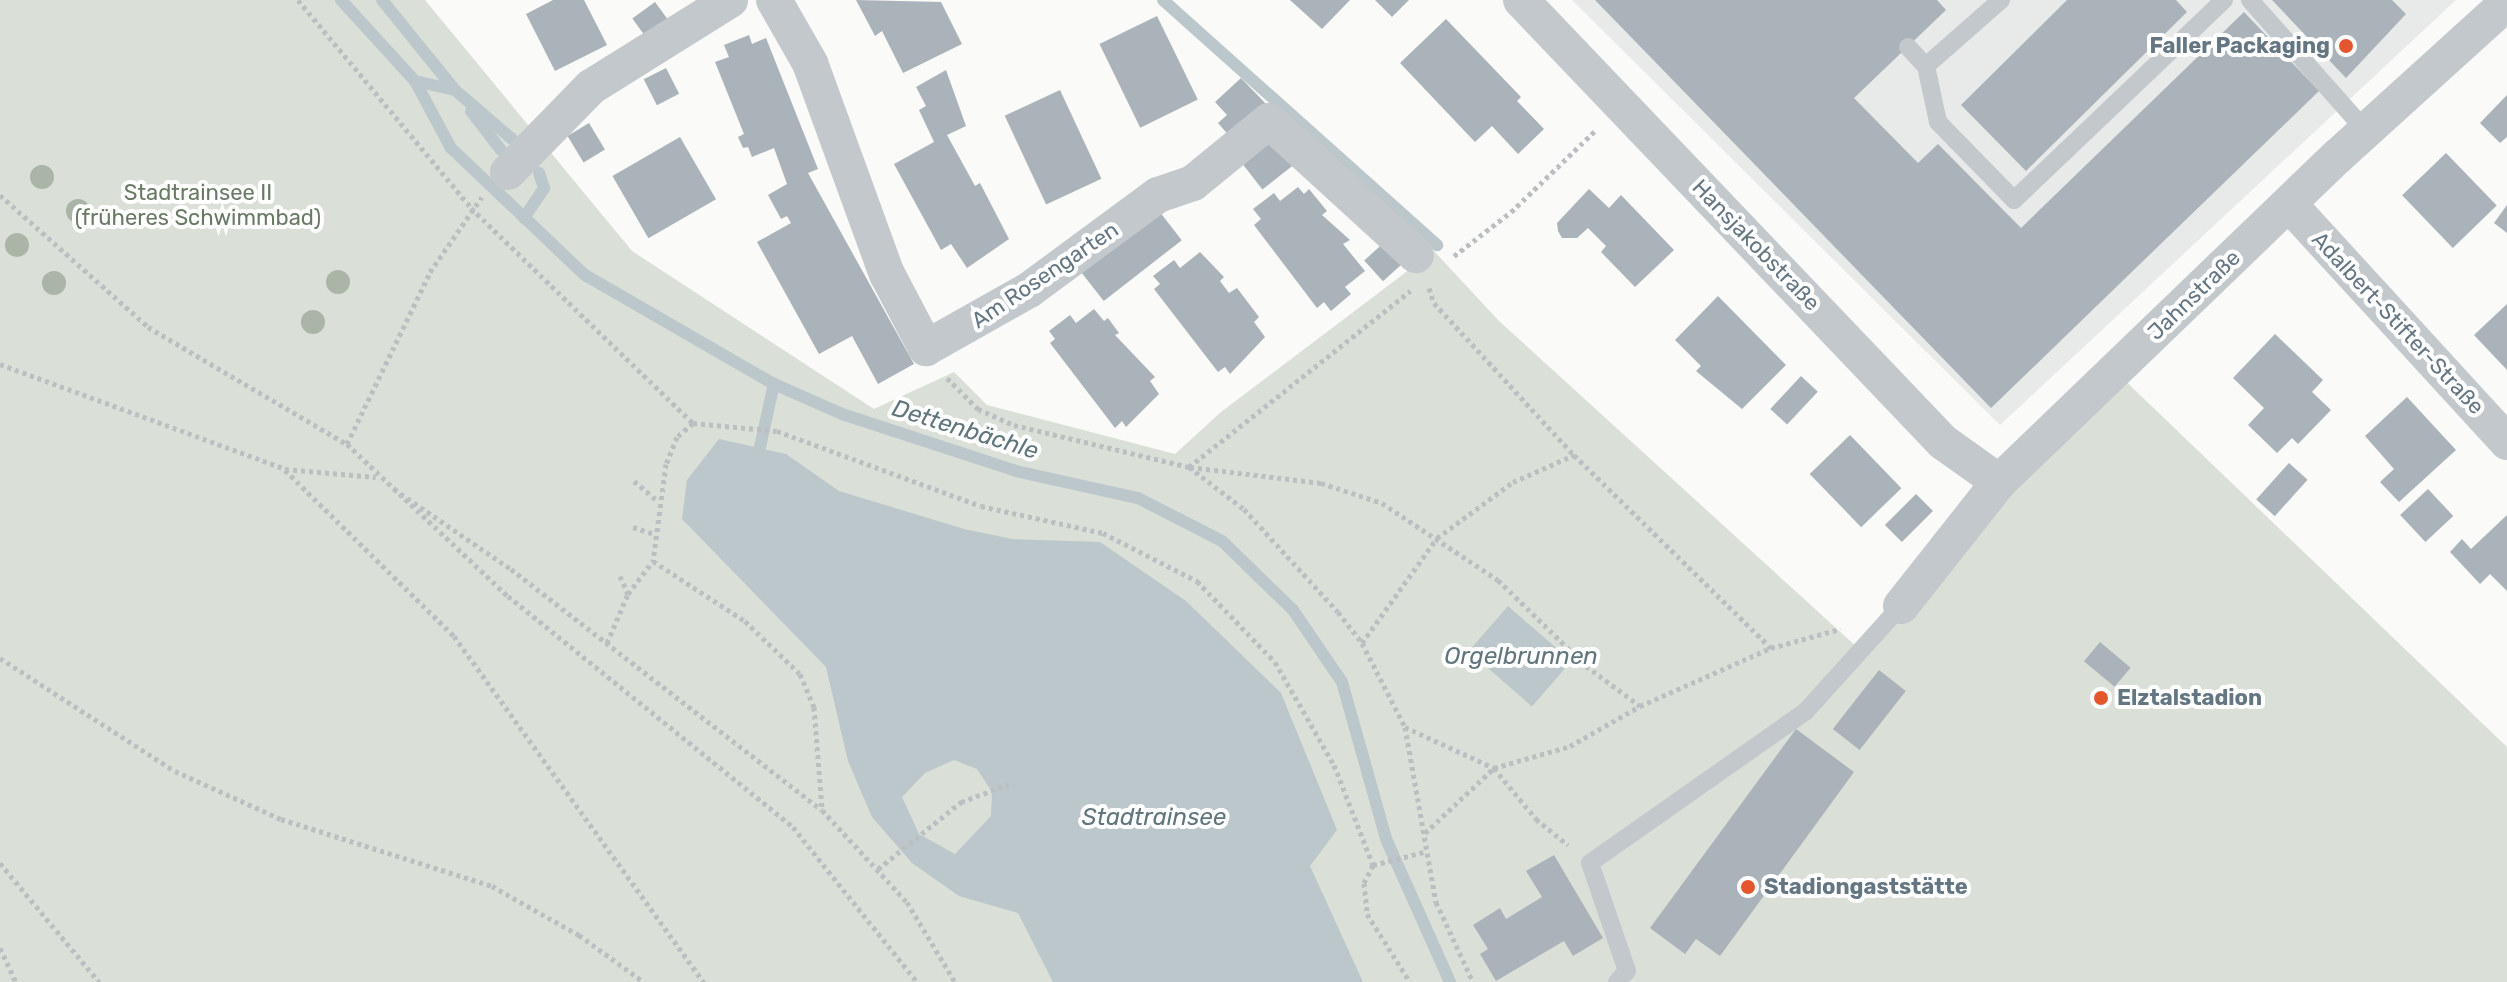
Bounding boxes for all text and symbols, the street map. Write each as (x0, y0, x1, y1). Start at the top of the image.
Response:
place label: Faller Packaging (2149, 33, 2330, 59)
marker: Faller Packaging (2337, 37, 2355, 55)
street label: Hansjakobstraße (1687, 174, 1825, 316)
park label: Stadtrainsee II (früheres Schwimmbad) (75, 179, 321, 230)
street label: Am Rosengarten (967, 216, 1123, 334)
street label: Adalbert-Stifter-Straße (2306, 226, 2490, 420)
street label: Jahnstraße (2142, 244, 2246, 346)
water label: Dettenbächle (888, 394, 1042, 466)
water label: Orgelbrunnen (1444, 643, 1598, 671)
place label: Elztalstadion (2117, 685, 2262, 711)
marker: Elztalstadion (2092, 689, 2110, 707)
water label: Stadtrainsee (1082, 804, 1226, 832)
place label: Stadiongaststätte (1764, 874, 1968, 900)
marker: Stadiongaststätte (1739, 878, 1757, 896)

